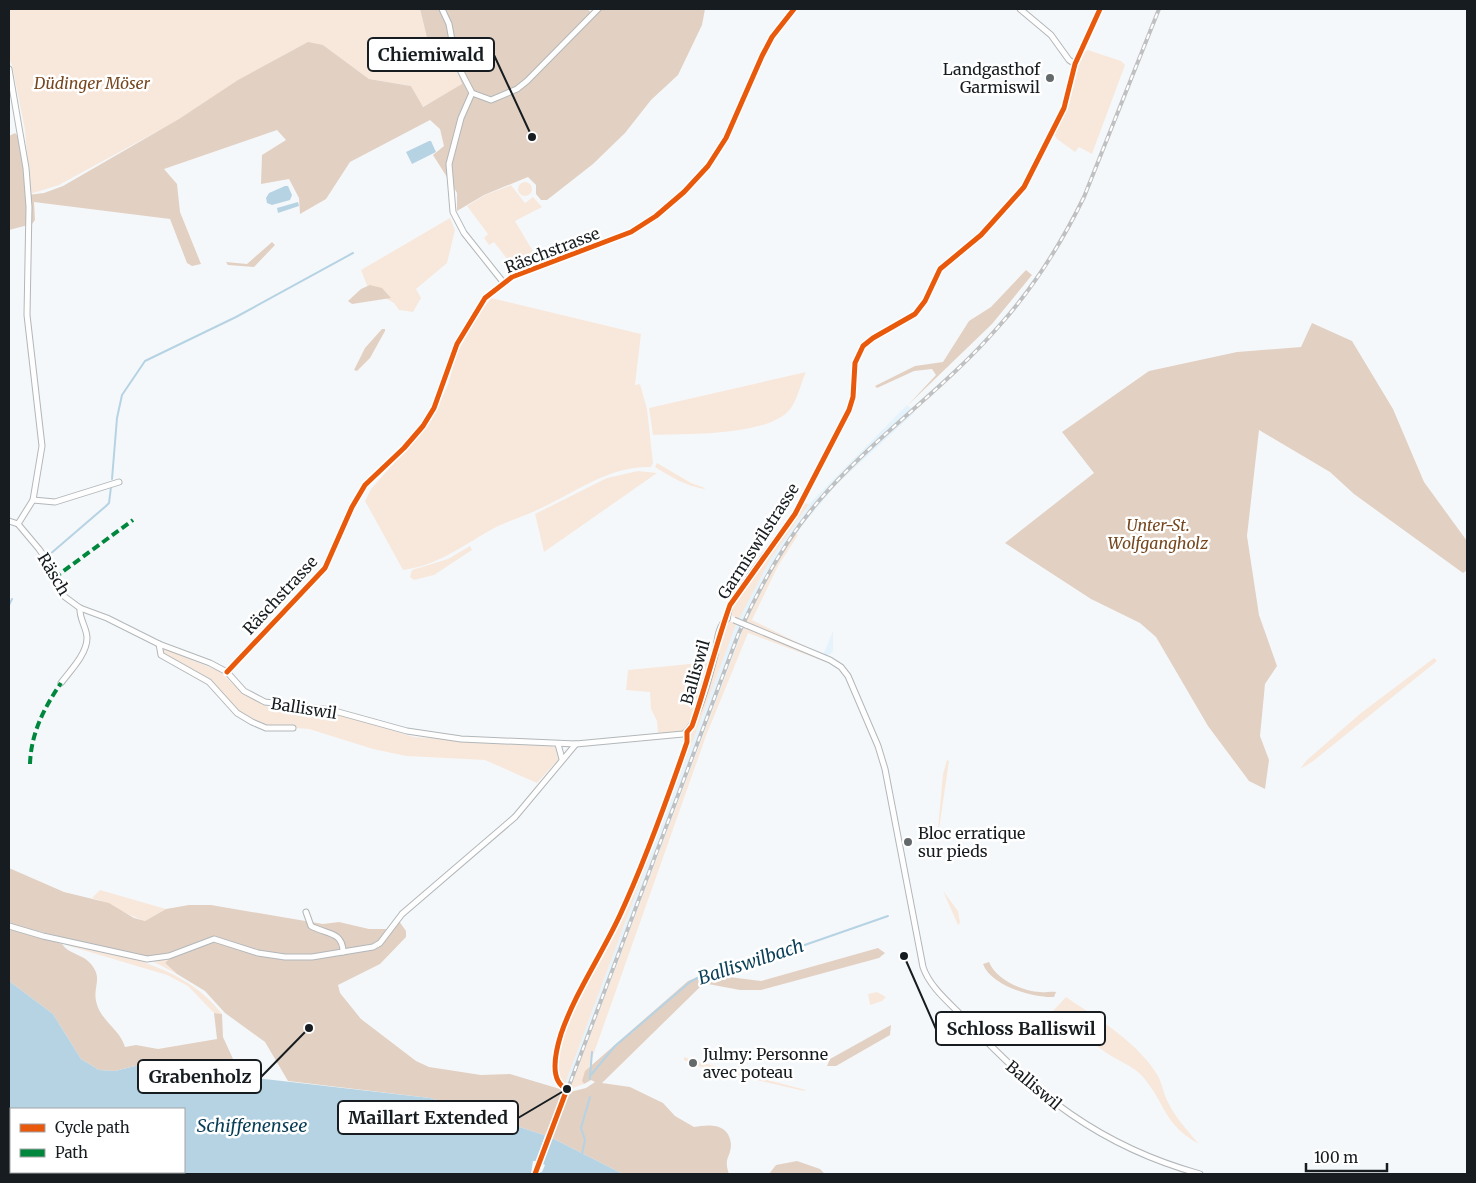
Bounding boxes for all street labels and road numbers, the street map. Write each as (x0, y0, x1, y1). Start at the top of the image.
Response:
street label: Räschstrasse (502, 223, 602, 277)
street label: Garmiswilstrasse (713, 479, 803, 603)
street label: Räsch (34, 549, 75, 599)
street label: Räschstrasse (239, 552, 321, 638)
street label: Balliswil (676, 637, 714, 707)
street label: Balliswil (270, 693, 338, 723)
street label: Balliswil (1002, 1056, 1066, 1114)

